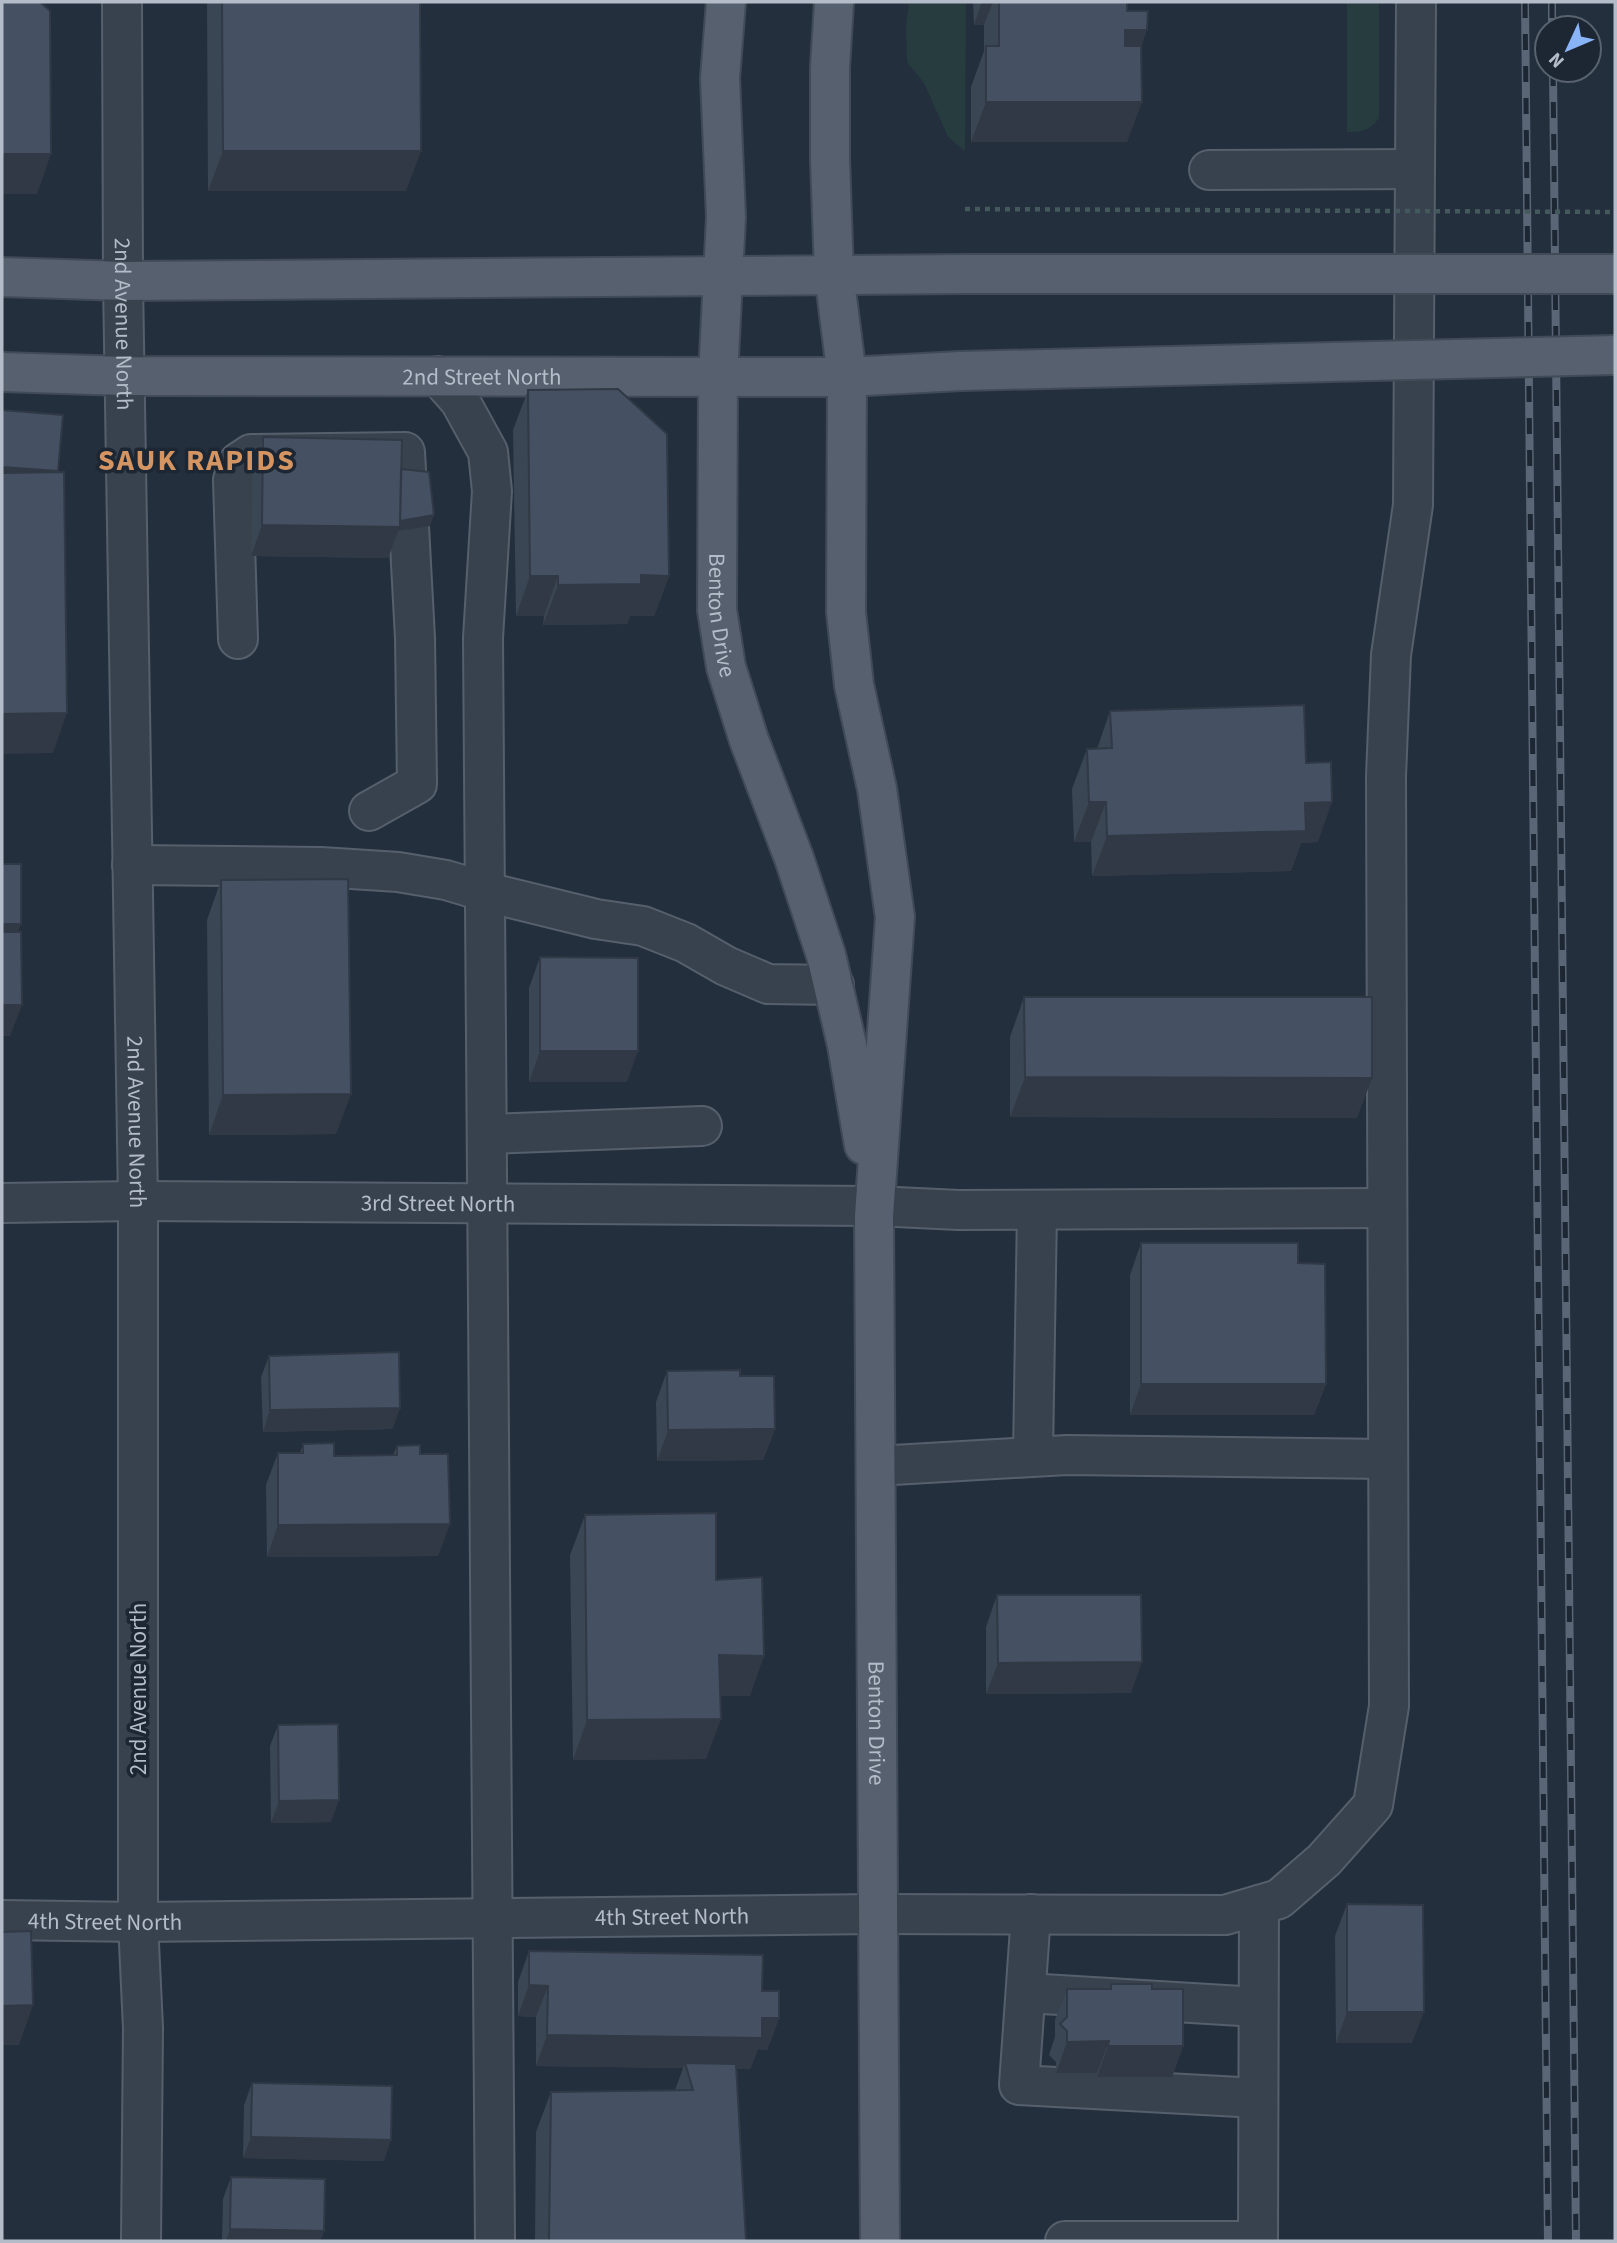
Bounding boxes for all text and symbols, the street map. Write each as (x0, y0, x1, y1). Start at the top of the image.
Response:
north arrow (1533, 14, 1603, 84)
text: N (1543, 46, 1571, 74)
street label: 2nd Avenue North (106, 238, 142, 411)
street label: 2nd Street North (402, 360, 562, 393)
district label: SAUK RAPIDS (98, 439, 296, 482)
street label: Benton Drive (700, 553, 745, 682)
street label: 2nd Avenue North (119, 1035, 155, 1208)
street label: 3rd Street North (361, 1186, 515, 1220)
street label: 2nd Avenue North (122, 1603, 155, 1775)
street label: Benton Drive (860, 1661, 894, 1785)
street label: 4th Street North (595, 1899, 749, 1934)
street label: 4th Street North (28, 1904, 182, 1939)

